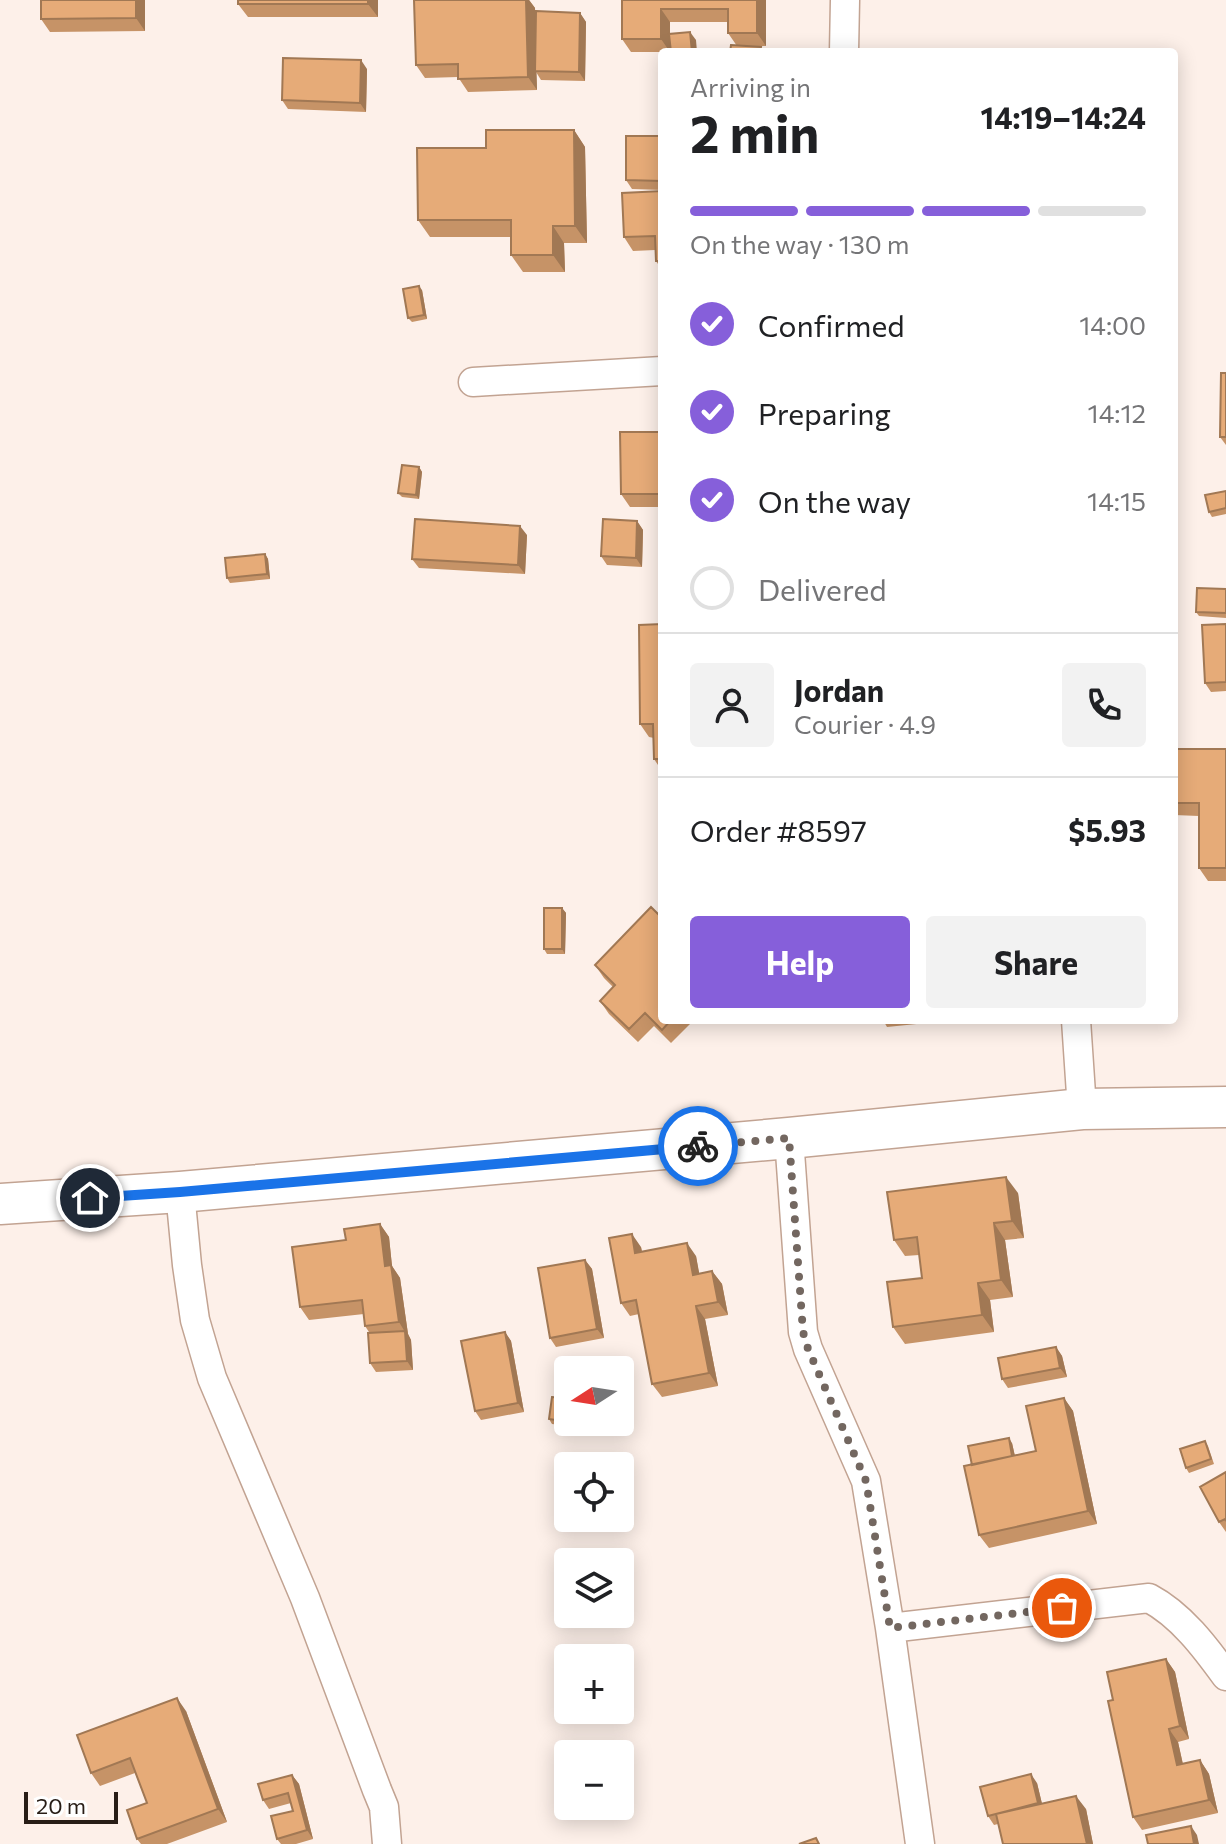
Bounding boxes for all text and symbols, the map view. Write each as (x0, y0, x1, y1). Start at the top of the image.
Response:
text: Arriving in (690, 71, 811, 102)
text: 14:19–14:24 (981, 98, 1146, 135)
text: 2 min (690, 100, 819, 164)
text: On the way · 130 m (690, 228, 909, 259)
icon: check (690, 302, 734, 346)
text: Confirmed (758, 306, 905, 343)
text: 14:00 (1079, 309, 1146, 340)
icon: check (690, 390, 734, 434)
text: Preparing (758, 394, 891, 431)
text: 14:12 (1088, 397, 1146, 428)
icon: check (690, 478, 734, 522)
text: On the way (758, 482, 911, 519)
text: 14:15 (1087, 485, 1146, 516)
text: Delivered (758, 570, 887, 607)
button: person (690, 663, 774, 747)
button: phone (1062, 663, 1146, 747)
text: Jordan (794, 671, 884, 708)
text: Courier · 4.9 (794, 708, 936, 739)
text: Order #8597 (690, 811, 867, 848)
text: $5.93 (1068, 811, 1146, 848)
button: Help (690, 916, 910, 1008)
button: Share (926, 916, 1146, 1008)
courier (658, 1106, 738, 1186)
icon: bike (676, 1124, 720, 1168)
pin (56, 1164, 124, 1232)
icon: home (68, 1176, 112, 1220)
north arrow (554, 1356, 634, 1436)
map controls (554, 1356, 634, 1820)
button: locate (554, 1452, 634, 1532)
button: layers (554, 1548, 634, 1628)
pin (1028, 1574, 1096, 1642)
icon: bag (1040, 1586, 1084, 1630)
button: + (554, 1644, 634, 1724)
button: − (554, 1740, 634, 1820)
scale bar (24, 1788, 118, 1824)
text: 20 m (36, 1792, 86, 1819)

